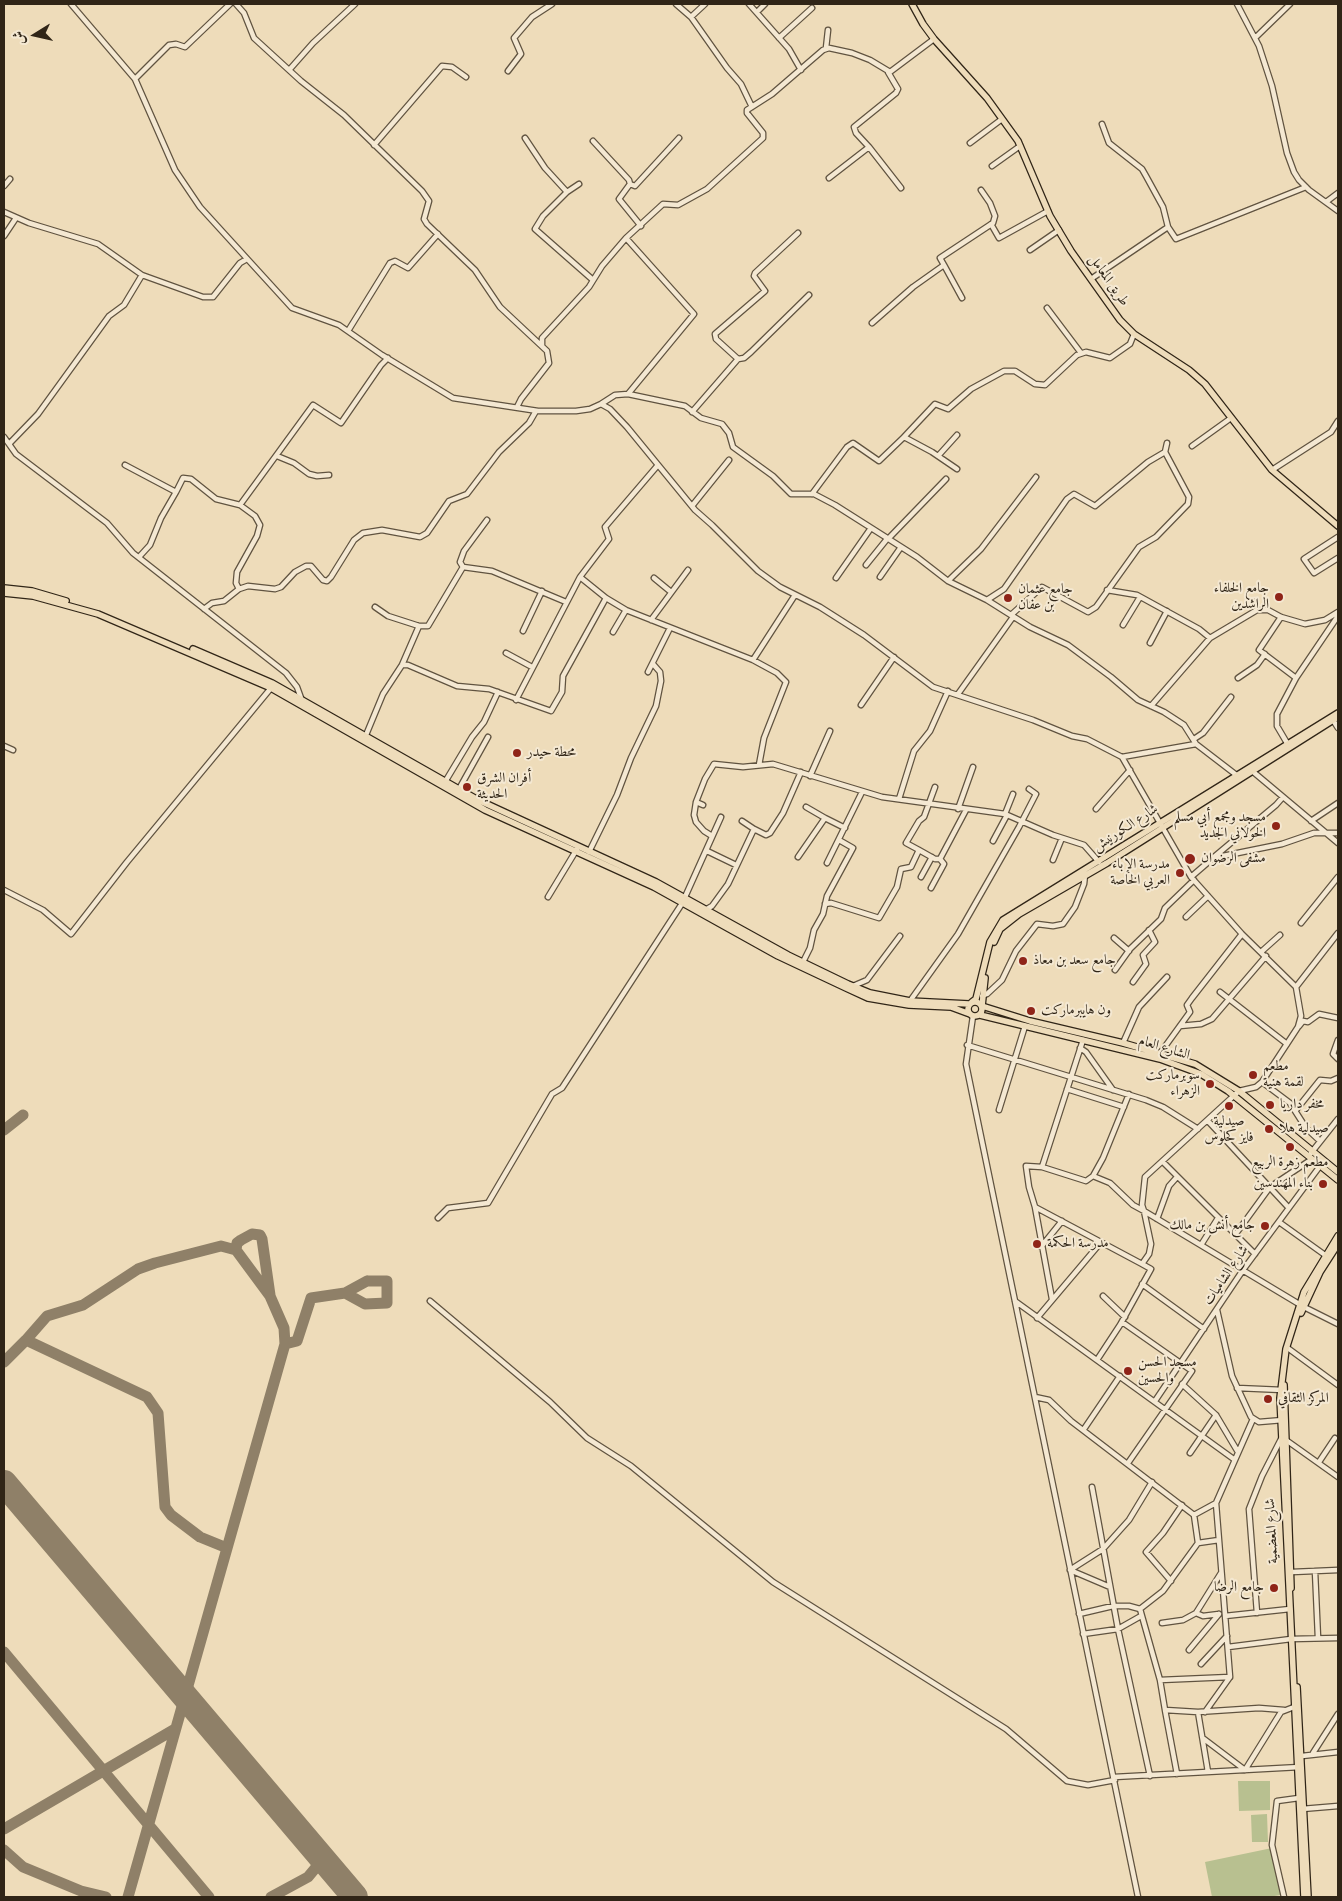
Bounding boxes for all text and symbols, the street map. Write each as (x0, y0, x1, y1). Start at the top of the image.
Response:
north arrow (10, 10, 60, 60)
text: ش (9, 29, 30, 46)
street label: طريق المعامل (1084, 252, 1132, 310)
place label: جامع الخلفاء الراشدين (1214, 581, 1269, 614)
place label: جامع عثمان بن عفان (1018, 582, 1073, 614)
marker: جامع الخلفاء الراشدين (1273, 591, 1285, 603)
marker: جامع عثمان بن عفان (1002, 592, 1014, 604)
place label: محطة حيدر (527, 745, 576, 761)
marker: محطة حيدر (511, 747, 523, 759)
place label: أفران الشرق الحديثة (477, 771, 531, 804)
marker: أفران الشرق الحديثة (461, 781, 473, 793)
street label: شارع الكورنيش (1090, 802, 1162, 856)
place label: مسجد ومجمع أبي مسلم الخولاني الجديد (1174, 810, 1266, 842)
marker: مسجد ومجمع أبي مسلم الخولاني الجديد (1270, 820, 1282, 832)
place label: مشفى الرضوان (1201, 851, 1266, 867)
marker: مشفى الرضوان (1183, 852, 1197, 866)
place label: مدرسة الإباء العربي الخاصة (1110, 857, 1170, 890)
marker: مدرسة الإباء العربي الخاصة (1174, 867, 1186, 879)
place label: جامع سعد بن معاذ (1033, 953, 1116, 969)
marker: جامع سعد بن معاذ (1017, 955, 1029, 967)
place label: ون هايبرماركت (1041, 1003, 1111, 1019)
marker: ون هايبرماركت (1025, 1005, 1037, 1017)
street label: الشارع العام (1136, 1033, 1192, 1065)
place label: مطعم لقمة هنية (1263, 1059, 1304, 1092)
place label: سوبرماركت الزهراء (1146, 1068, 1200, 1100)
marker: مطعم لقمة هنية (1247, 1069, 1259, 1081)
marker: سوبرماركت الزهراء (1204, 1078, 1216, 1090)
place label: مخفر داريا (1280, 1097, 1324, 1113)
marker: مخفر داريا (1264, 1099, 1276, 1111)
marker: صيدلية فايز كحلوس (1223, 1100, 1235, 1112)
place label: صيدلية فايز كحلوس (1204, 1114, 1254, 1146)
place label: صيدلية هلا (1279, 1121, 1329, 1137)
marker: صيدلية هلا (1263, 1123, 1275, 1135)
marker: مطعم زهرة الربيع (1284, 1141, 1296, 1153)
place label: مطعم زهرة الربيع (1251, 1155, 1329, 1171)
place label: بناء المهندسين (1254, 1176, 1313, 1192)
marker: بناء المهندسين (1317, 1178, 1329, 1190)
place label: جامع أنس بن مالك (1170, 1218, 1255, 1234)
marker: جامع أنس بن مالك (1259, 1220, 1271, 1232)
place label: مدرسة الحكمة (1047, 1236, 1109, 1252)
marker: مدرسة الحكمة (1031, 1238, 1043, 1250)
street label: شارع الشاميات (1201, 1243, 1253, 1309)
place label: مسجد الحسن والحسين (1138, 1355, 1197, 1388)
marker: مسجد الحسن والحسين (1122, 1365, 1134, 1377)
place label: المركز الثقافي (1278, 1391, 1329, 1407)
marker: المركز الثقافي (1262, 1393, 1274, 1405)
street label: شارع المعضمية (1263, 1498, 1283, 1564)
place label: جامع الرضا (1214, 1580, 1264, 1596)
marker: جامع الرضا (1268, 1582, 1280, 1594)

